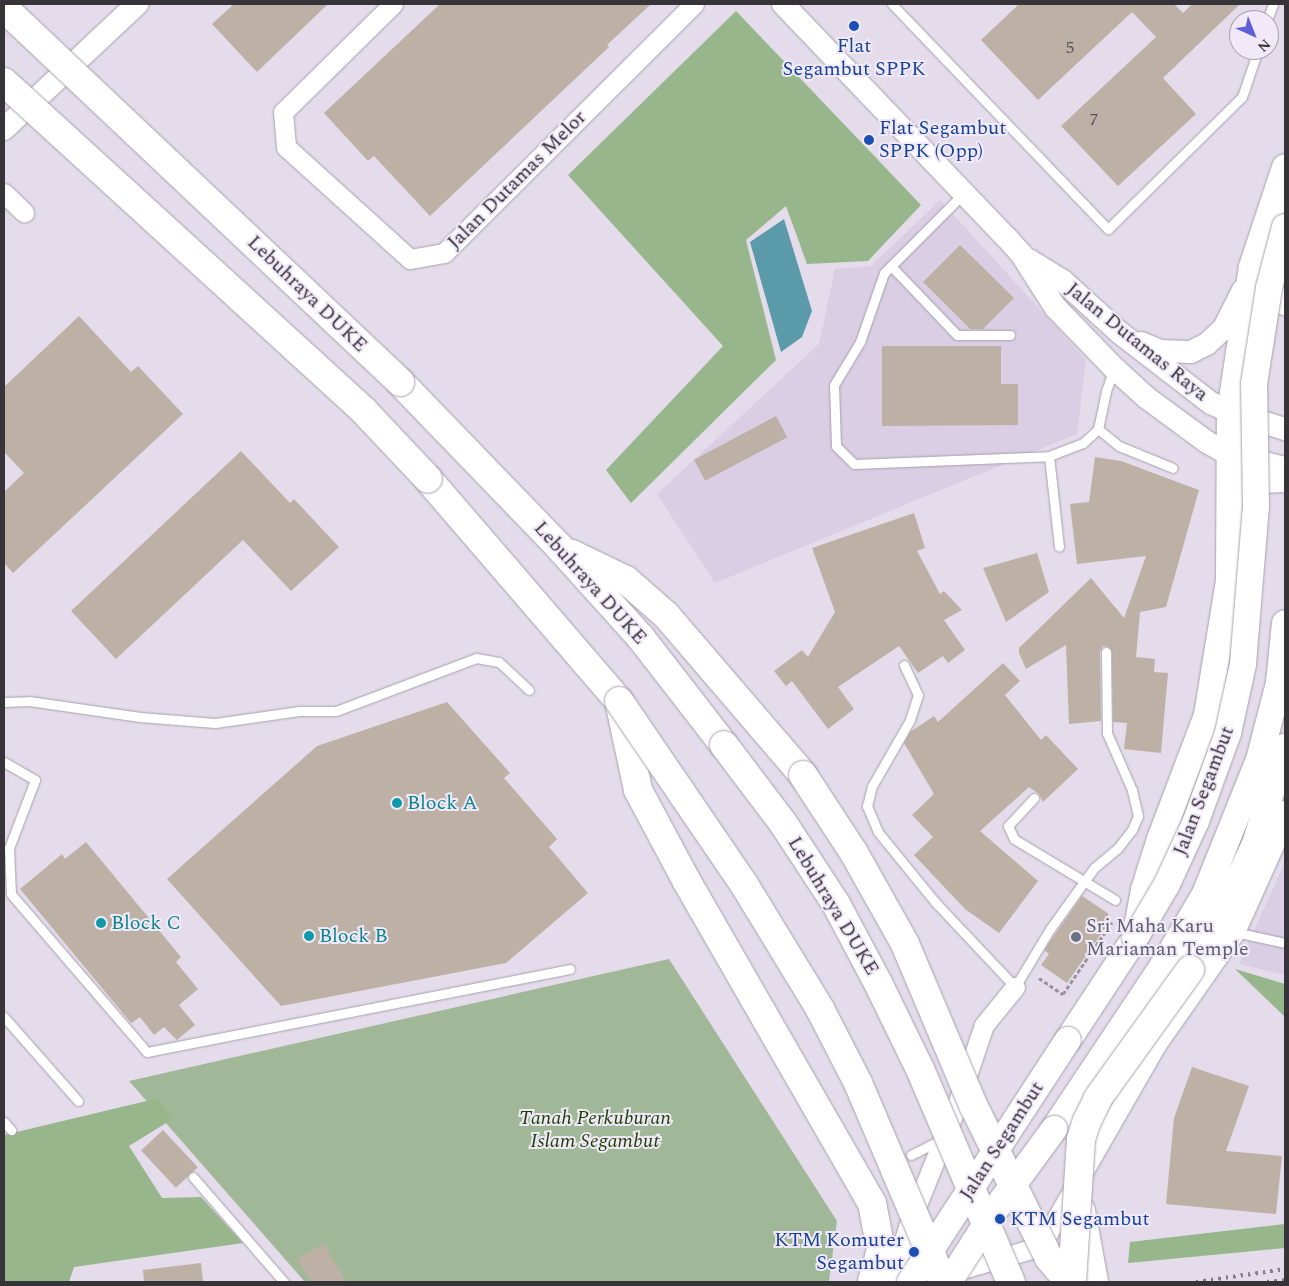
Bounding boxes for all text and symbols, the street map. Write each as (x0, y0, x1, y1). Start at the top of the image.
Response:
north arrow (1229, 10, 1279, 60)
marker: Flat Segambut SPPK (848, 20, 860, 32)
place label: Flat Segambut SPPK (782, 34, 926, 81)
text: N (1253, 34, 1275, 57)
house number: 5 (1066, 37, 1074, 59)
street label: Jalan Dutamas Melor (442, 105, 592, 255)
house number: 7 (1090, 109, 1098, 131)
place label: Flat Segambut SPPK (Opp) (879, 116, 1006, 163)
marker: Flat Segambut SPPK (Opp) (863, 134, 875, 146)
street label: Lebuhraya DUKE (242, 231, 372, 357)
street label: Jalan Dutamas Raya (1061, 277, 1213, 407)
street label: Lebuhraya DUKE (528, 516, 652, 650)
street label: Jalan Segambut (1168, 723, 1240, 859)
place label: Block A (407, 791, 477, 815)
marker: Block A (391, 797, 403, 809)
street label: Lebuhraya DUKE (782, 832, 884, 980)
place label: Block C (111, 911, 181, 935)
place label: Sri Maha Karu Mariaman Temple (1086, 914, 1249, 961)
marker: Block C (95, 917, 107, 929)
place label: Block B (319, 924, 388, 948)
marker: Block B (303, 930, 315, 942)
marker: Sri Maha Karu Mariaman Temple (1070, 931, 1082, 943)
street label: Jalan Segambut (955, 1077, 1049, 1205)
park label: Tanah Perkuburan Islam Segambut (519, 1107, 671, 1154)
place label: KTM Segambut (1010, 1207, 1150, 1231)
marker: KTM Segambut (994, 1213, 1006, 1225)
place label: KTM Komuter Segambut (774, 1228, 904, 1275)
marker: KTM Komuter Segambut (908, 1246, 920, 1258)

